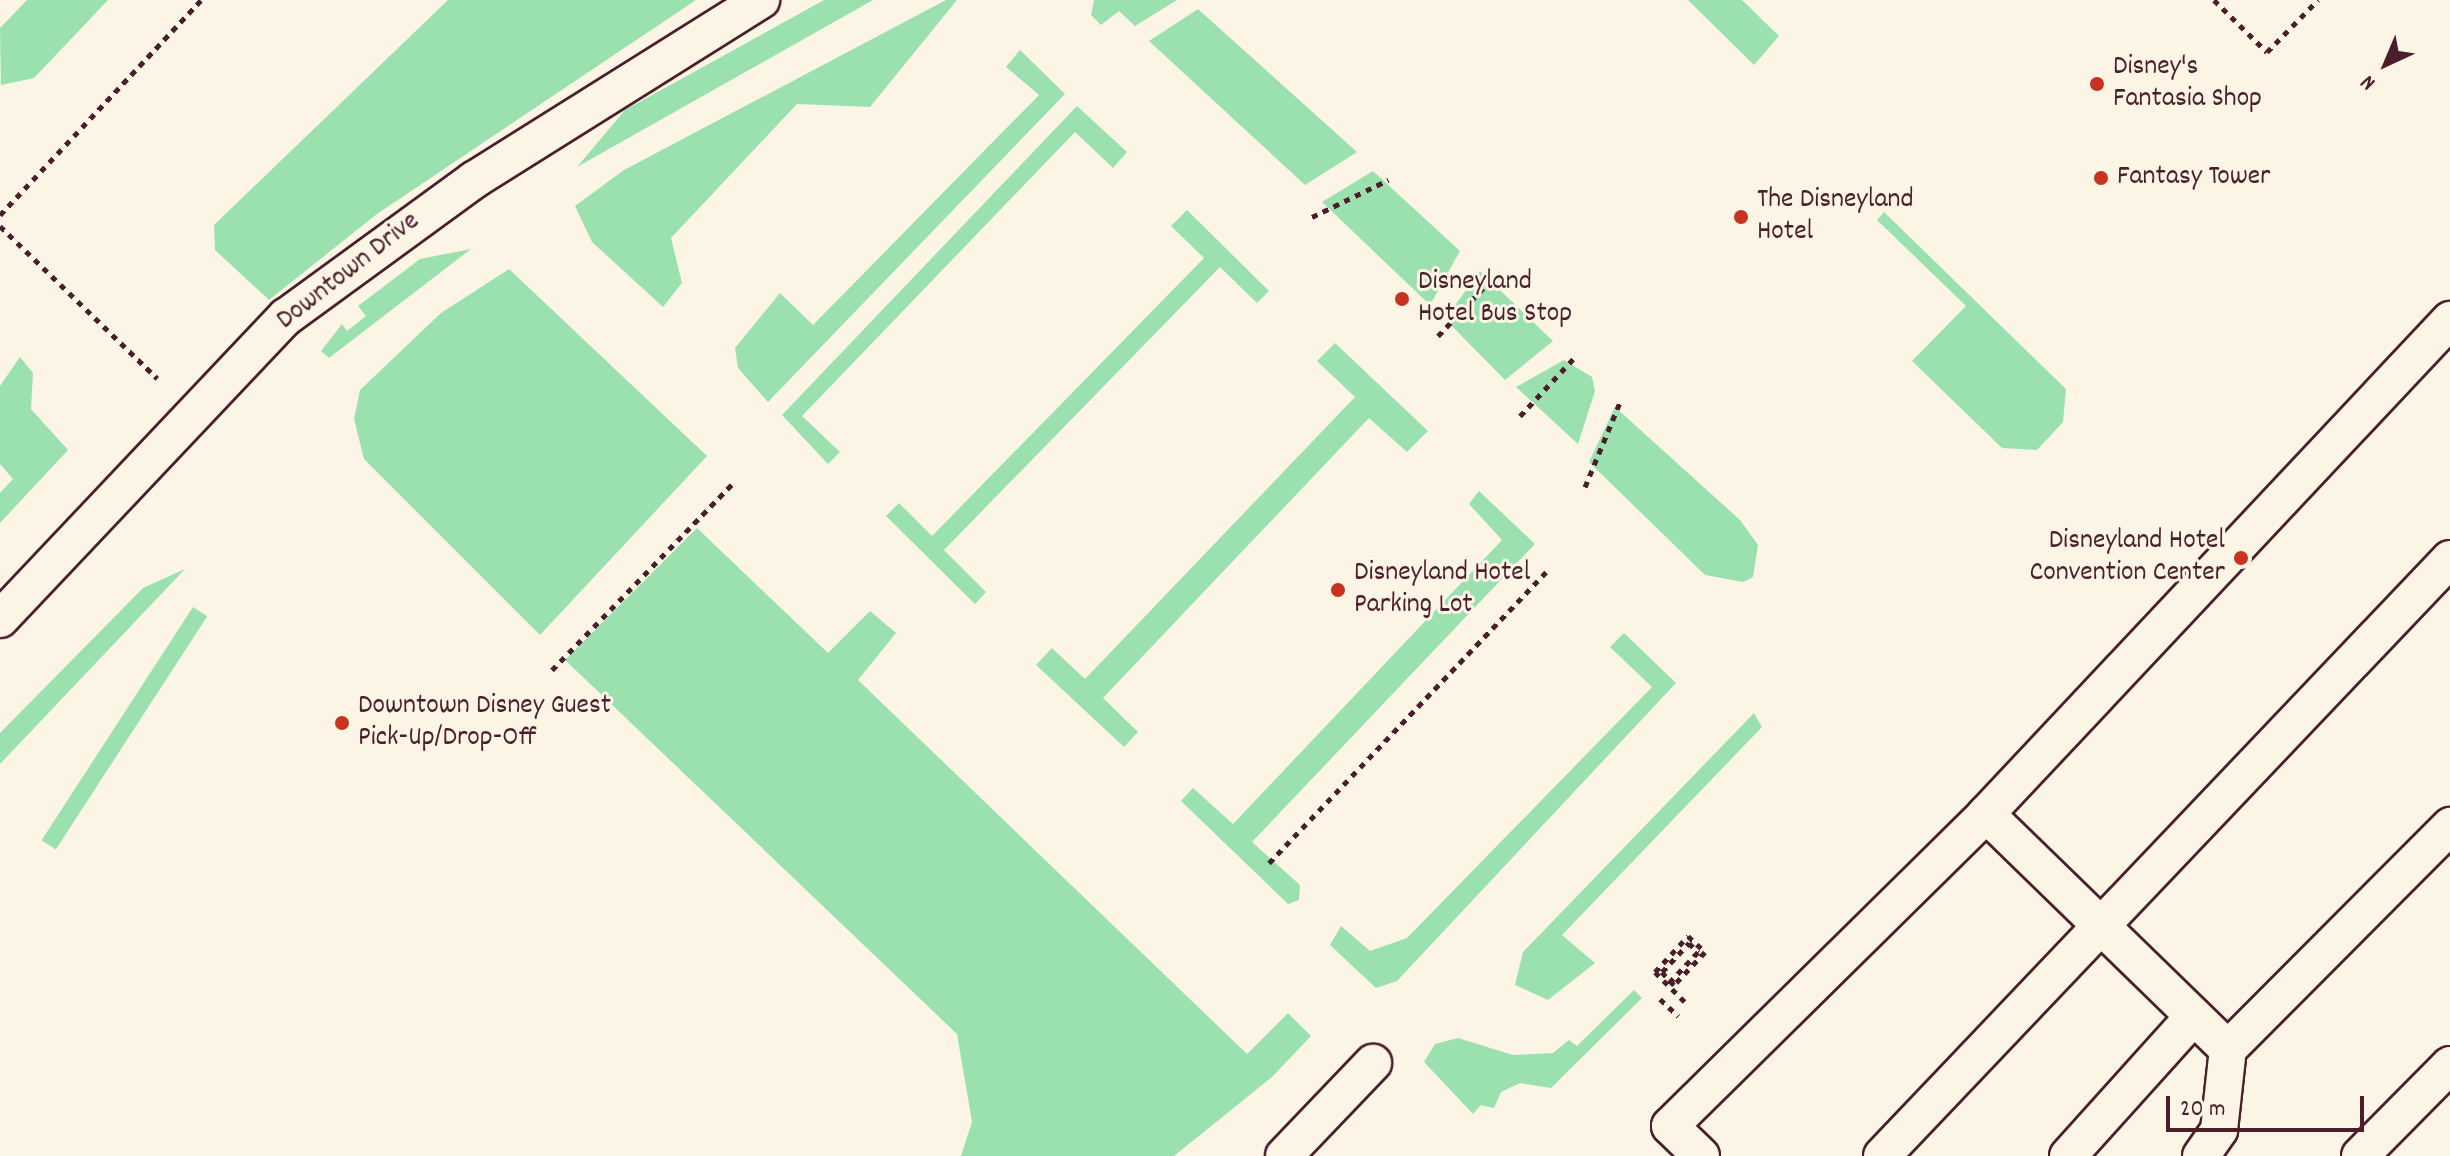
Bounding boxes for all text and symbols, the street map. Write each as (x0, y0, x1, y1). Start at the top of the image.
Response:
north arrow (2346, 24, 2426, 104)
place label: Disney's Fantasia Shop (2113, 51, 2262, 117)
text: N (2354, 67, 2384, 97)
marker: Disney's Fantasia Shop (2088, 75, 2106, 93)
place label: Fantasy Tower (2117, 161, 2270, 195)
marker: Fantasy Tower (2092, 169, 2110, 187)
place label: The Disneyland Hotel (1757, 184, 1914, 250)
street label: Downtown Drive (271, 206, 427, 338)
marker: The Disneyland Hotel (1732, 208, 1750, 226)
place label: Disneyland Hotel Bus Stop (1418, 266, 1572, 332)
marker: Disneyland Hotel Bus Stop (1393, 290, 1411, 308)
place label: Disneyland Hotel Convention Center (2029, 525, 2225, 591)
marker: Disneyland Hotel Convention Center (2232, 549, 2250, 567)
place label: Disneyland Hotel Parking Lot (1354, 557, 1530, 623)
marker: Disneyland Hotel Parking Lot (1329, 581, 1347, 599)
place label: Downtown Disney Guest Pick-Up/Drop-Off (358, 690, 611, 756)
marker: Downtown Disney Guest Pick-Up/Drop-Off (333, 714, 351, 732)
scale bar (2170, 1080, 2368, 1130)
text: 20 m (2180, 1093, 2226, 1127)

